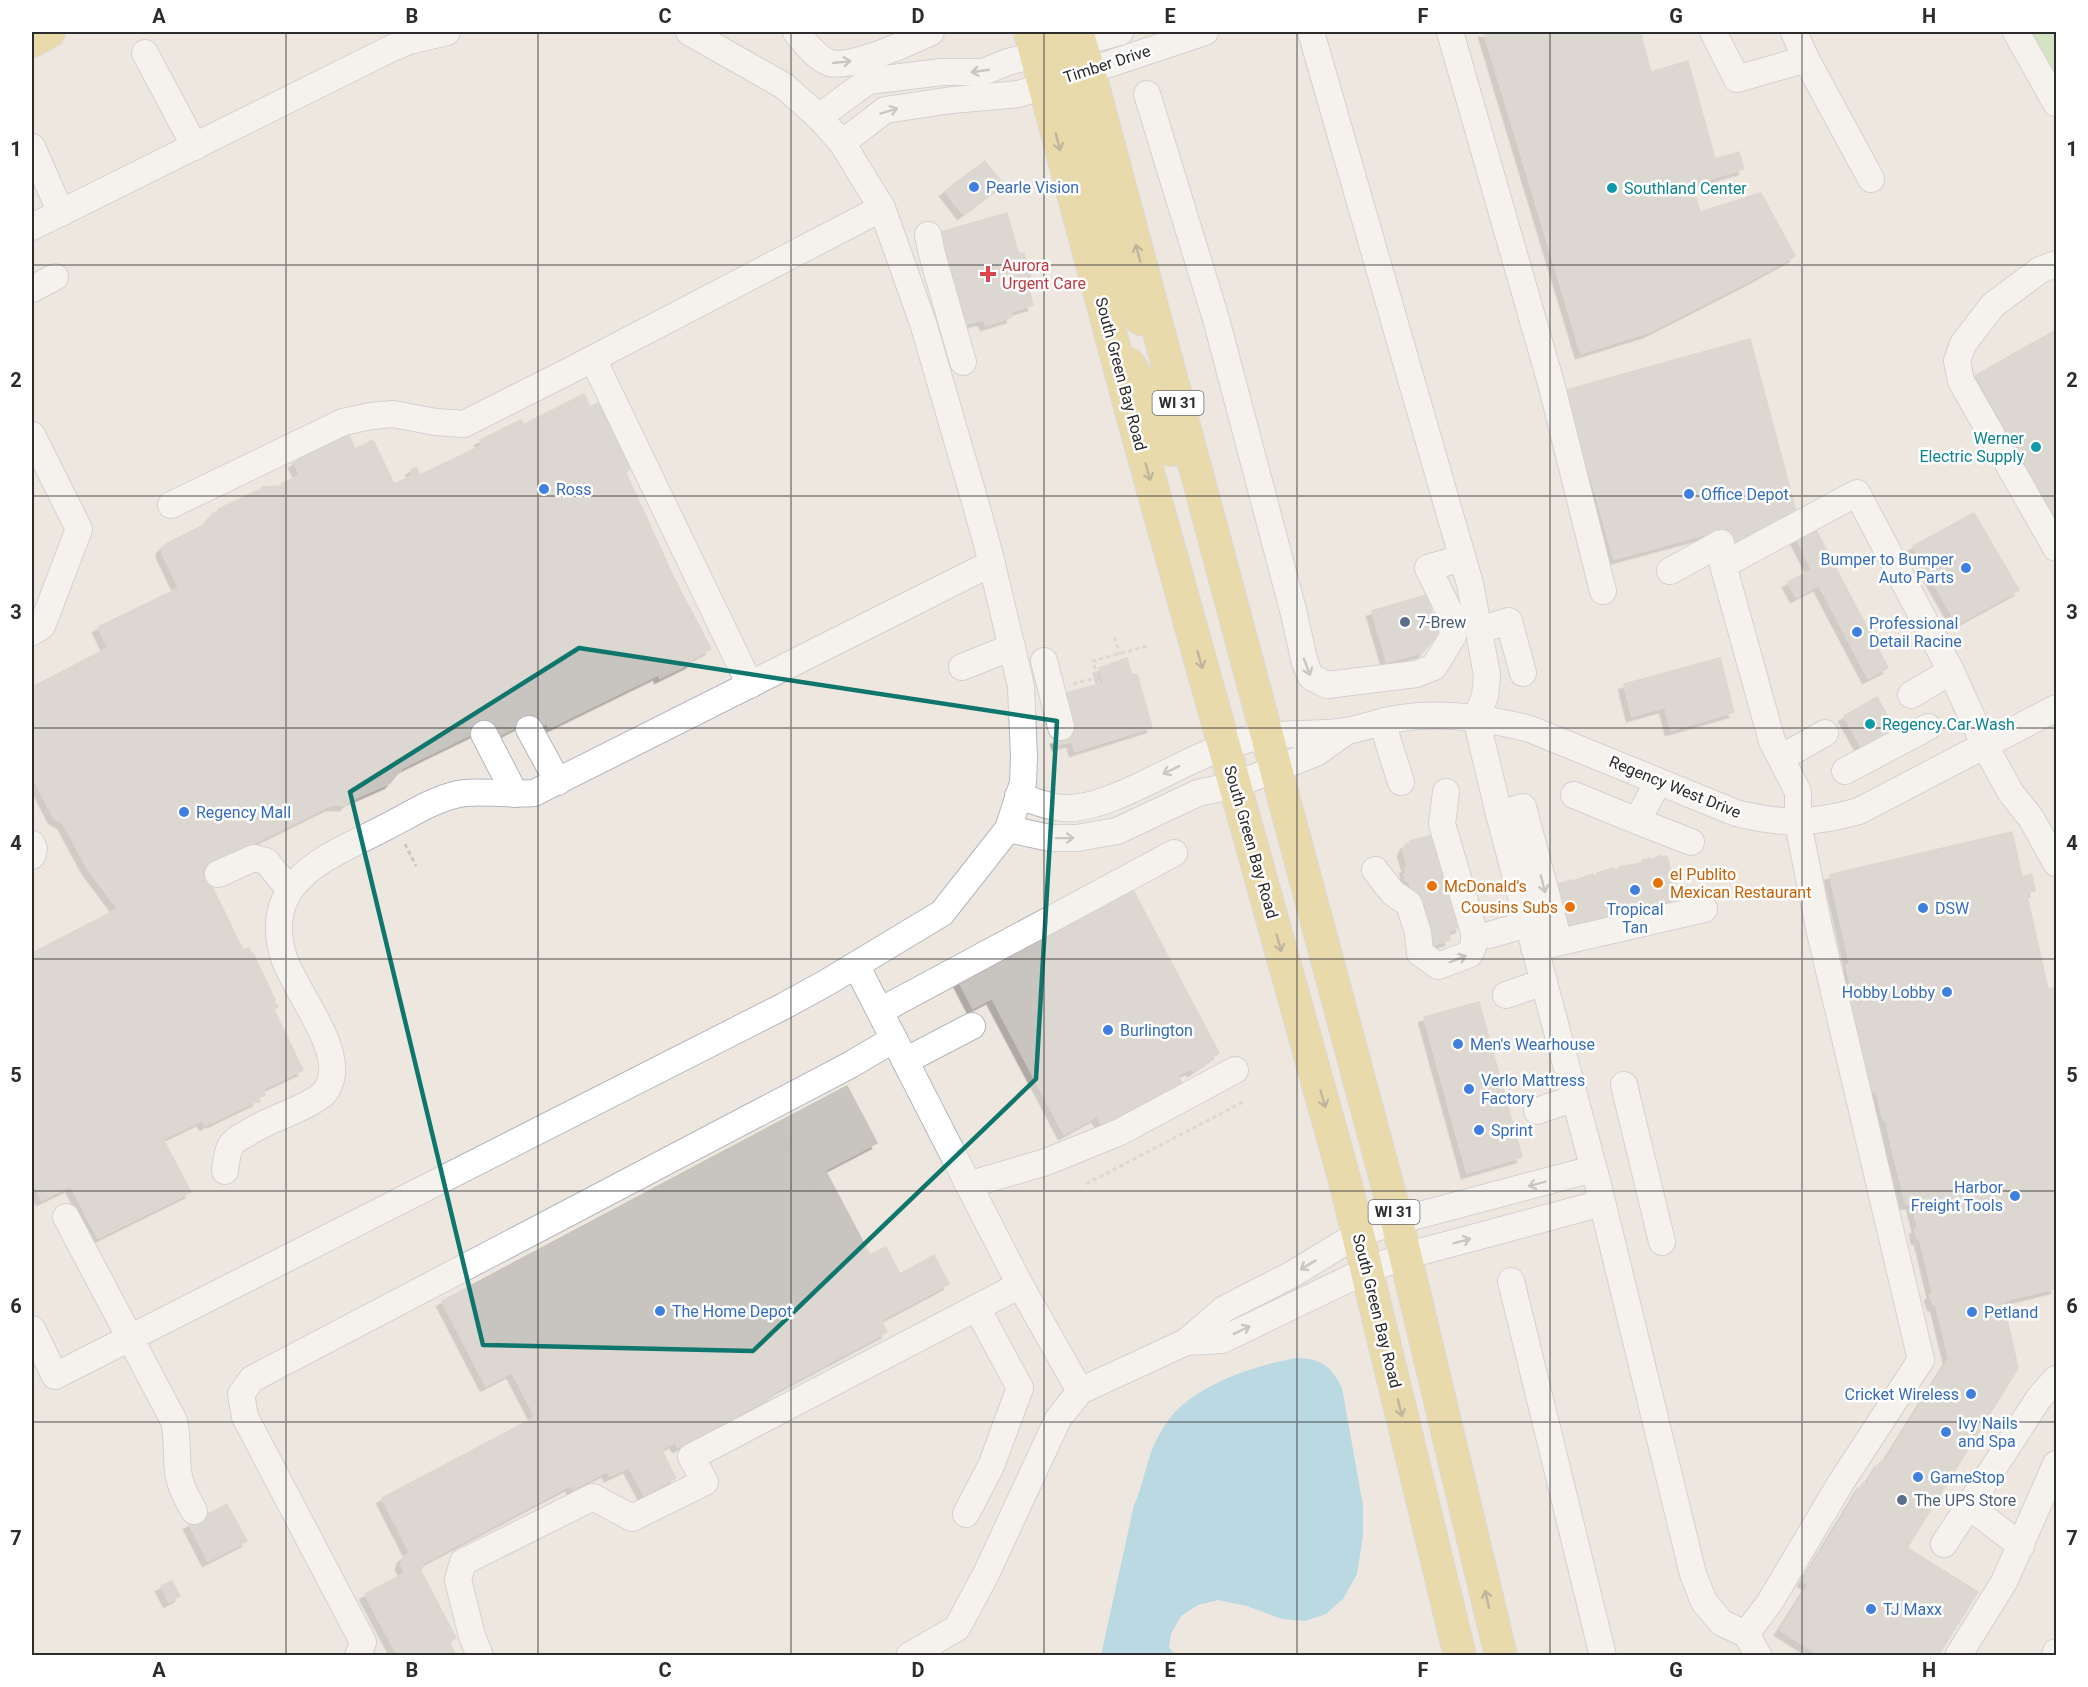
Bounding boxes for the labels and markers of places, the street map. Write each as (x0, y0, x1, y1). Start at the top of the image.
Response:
place label: Pearle Vision (986, 178, 1079, 197)
place label: Southland Center (1624, 179, 1747, 198)
marker: Pearle Vision (967, 180, 981, 194)
marker: Southland Center (1605, 181, 1619, 195)
place label: Aurora Urgent Care (1002, 256, 1086, 293)
marker: Aurora Urgent Care (979, 265, 997, 283)
place label: Werner Electric Supply (1920, 429, 2025, 466)
marker: Werner Electric Supply (2029, 440, 2043, 454)
place label: Ross (556, 480, 592, 499)
marker: Ross (537, 482, 551, 496)
place label: Office Depot (1701, 485, 1789, 504)
marker: Office Depot (1682, 487, 1696, 501)
place label: Bumper to Bumper Auto Parts (1820, 550, 1955, 587)
marker: Bumper to Bumper Auto Parts (1959, 561, 1973, 575)
place label: 7-Brew (1417, 613, 1466, 632)
place label: Professional Detail Racine (1869, 614, 1962, 651)
marker: 7-Brew (1398, 615, 1412, 629)
marker: Professional Detail Racine (1850, 625, 1864, 639)
place label: Regency Car Wash (1882, 715, 2015, 734)
marker: Regency Car Wash (1863, 717, 1877, 731)
place label: Regency Mall (196, 803, 291, 822)
marker: Regency Mall (177, 805, 191, 819)
place label: el Publito Mexican Restaurant (1670, 865, 1811, 902)
marker: el Publito Mexican Restaurant (1651, 876, 1665, 890)
place label: McDonald's (1444, 877, 1527, 896)
marker: McDonald's (1425, 879, 1439, 893)
marker: Tropical Tan (1628, 883, 1642, 897)
place label: Cousins Subs (1461, 898, 1558, 917)
place label: DSW (1935, 899, 1969, 918)
marker: Cousins Subs (1563, 900, 1577, 914)
place label: Tropical Tan (1606, 900, 1664, 937)
marker: DSW (1916, 901, 1930, 915)
place label: Hobby Lobby (1842, 983, 1935, 1002)
marker: Hobby Lobby (1940, 985, 1954, 999)
place label: Burlington (1120, 1021, 1193, 1040)
marker: Burlington (1101, 1023, 1115, 1037)
place label: Men's Wearhouse (1470, 1035, 1595, 1054)
marker: Men's Wearhouse (1451, 1037, 1465, 1051)
place label: Verlo Mattress Factory (1481, 1071, 1585, 1108)
marker: Verlo Mattress Factory (1462, 1082, 1476, 1096)
place label: Sprint (1491, 1121, 1533, 1140)
marker: Sprint (1472, 1123, 1486, 1137)
place label: Harbor Freight Tools (1911, 1178, 2004, 1215)
marker: Harbor Freight Tools (2008, 1189, 2022, 1203)
place label: The Home Depot (672, 1302, 792, 1321)
place label: Petland (1984, 1303, 2038, 1322)
marker: The Home Depot (653, 1304, 667, 1318)
marker: Petland (1965, 1305, 1979, 1319)
place label: Cricket Wireless (1845, 1385, 1959, 1404)
marker: Cricket Wireless (1964, 1387, 1978, 1401)
place label: Ivy Nails and Spa (1958, 1414, 2018, 1451)
marker: Ivy Nails and Spa (1939, 1425, 1953, 1439)
place label: GameStop (1930, 1468, 2005, 1487)
marker: GameStop (1911, 1470, 1925, 1484)
place label: The UPS Store (1914, 1491, 2016, 1510)
marker: The UPS Store (1895, 1493, 1909, 1507)
place label: TJ Maxx (1883, 1600, 1942, 1619)
marker: TJ Maxx (1864, 1602, 1878, 1616)

